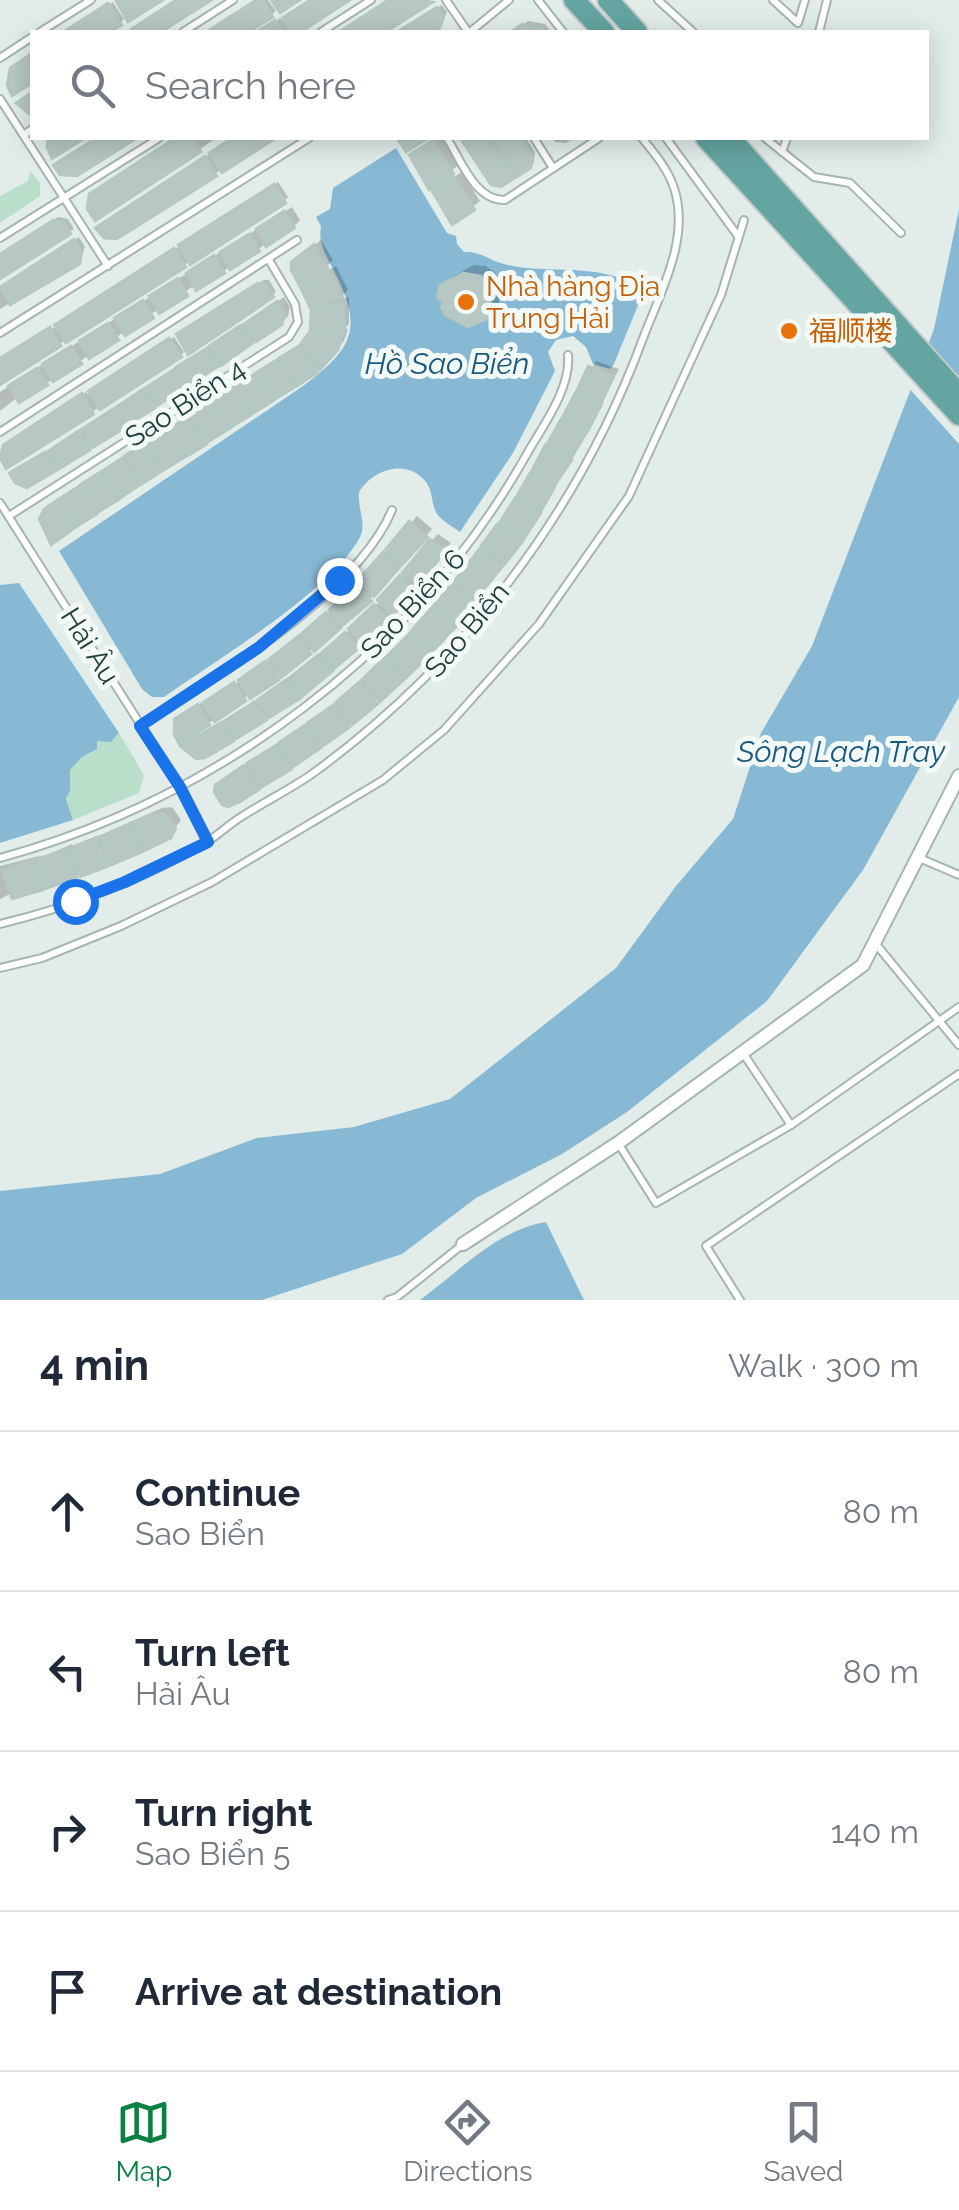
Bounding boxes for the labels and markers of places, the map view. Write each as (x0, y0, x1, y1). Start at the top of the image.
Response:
place label: Nhà hàng Địa Trung Hải (486, 270, 660, 335)
marker: Nhà hàng Địa Trung Hải (455, 291, 477, 313)
place label: 福顺楼 (809, 315, 893, 348)
marker: 福顺楼 (778, 320, 800, 342)

